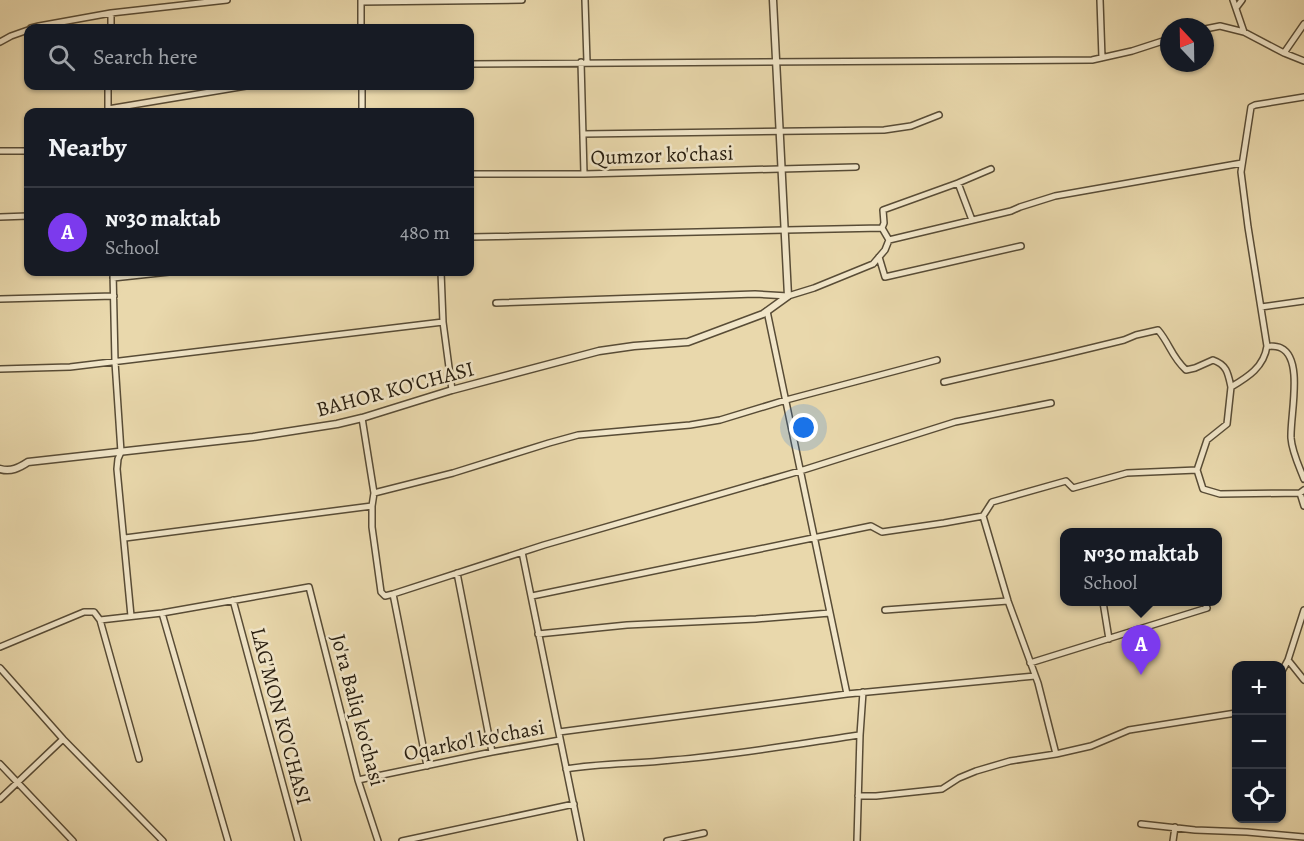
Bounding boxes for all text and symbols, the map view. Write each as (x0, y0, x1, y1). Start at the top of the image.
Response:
north arrow (1160, 18, 1214, 72)
search box (24, 24, 474, 90)
icon: search (45, 41, 78, 74)
text: Search here (93, 42, 198, 72)
text: Nearby (48, 130, 127, 165)
street label: Qumzor ko'chasi (590, 139, 734, 171)
text: №30 maktab (105, 204, 220, 234)
text: A (61, 219, 74, 246)
text: 480 m (400, 219, 450, 246)
text: School (105, 234, 159, 261)
street label: BAHOR KO'CHASI (313, 354, 477, 424)
your location (789, 413, 818, 442)
popup (1060, 528, 1222, 606)
text: №30 maktab (1083, 539, 1199, 569)
text: School (1083, 569, 1137, 596)
street label: LAG'MON KO'CHASI (244, 624, 318, 808)
pin: A (1122, 626, 1160, 675)
street label: Jo'ra Baliq ko'chasi (324, 631, 392, 789)
map controls (1232, 661, 1286, 823)
button: + (1232, 661, 1286, 715)
street label: Oqarko'l ko'chasi (401, 713, 547, 767)
button: − (1232, 715, 1286, 769)
button: locate (1232, 769, 1286, 823)

